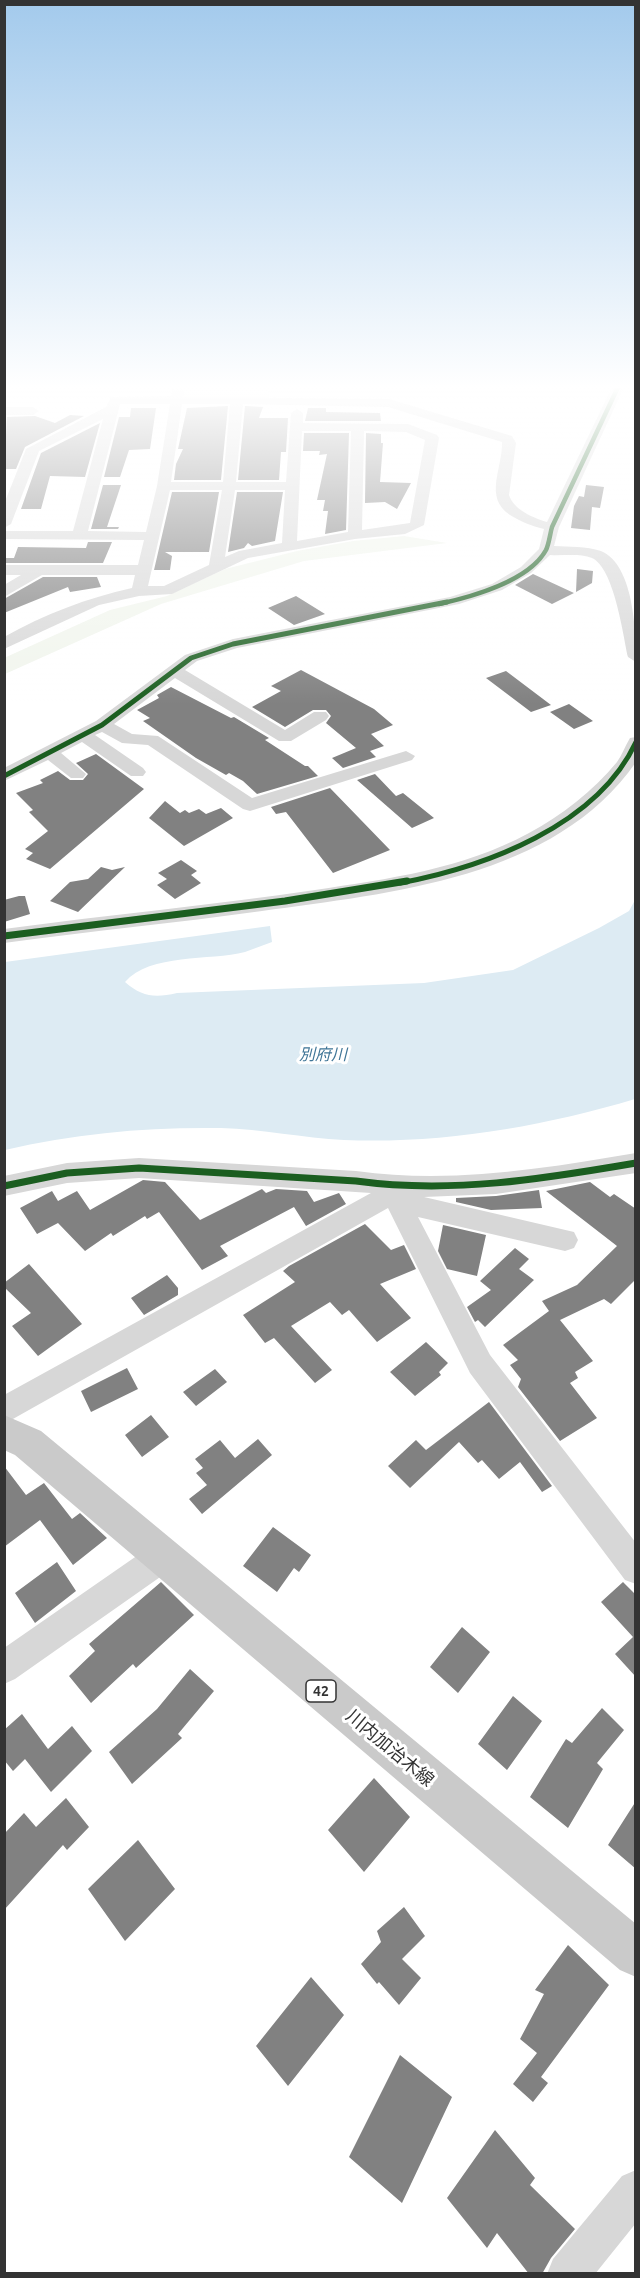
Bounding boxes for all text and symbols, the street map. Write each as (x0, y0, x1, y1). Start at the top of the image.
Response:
water label: 別府川 (299, 1045, 347, 1065)
road number: 42 (306, 1680, 336, 1702)
street label: 川内加治木線 (342, 1705, 438, 1791)

